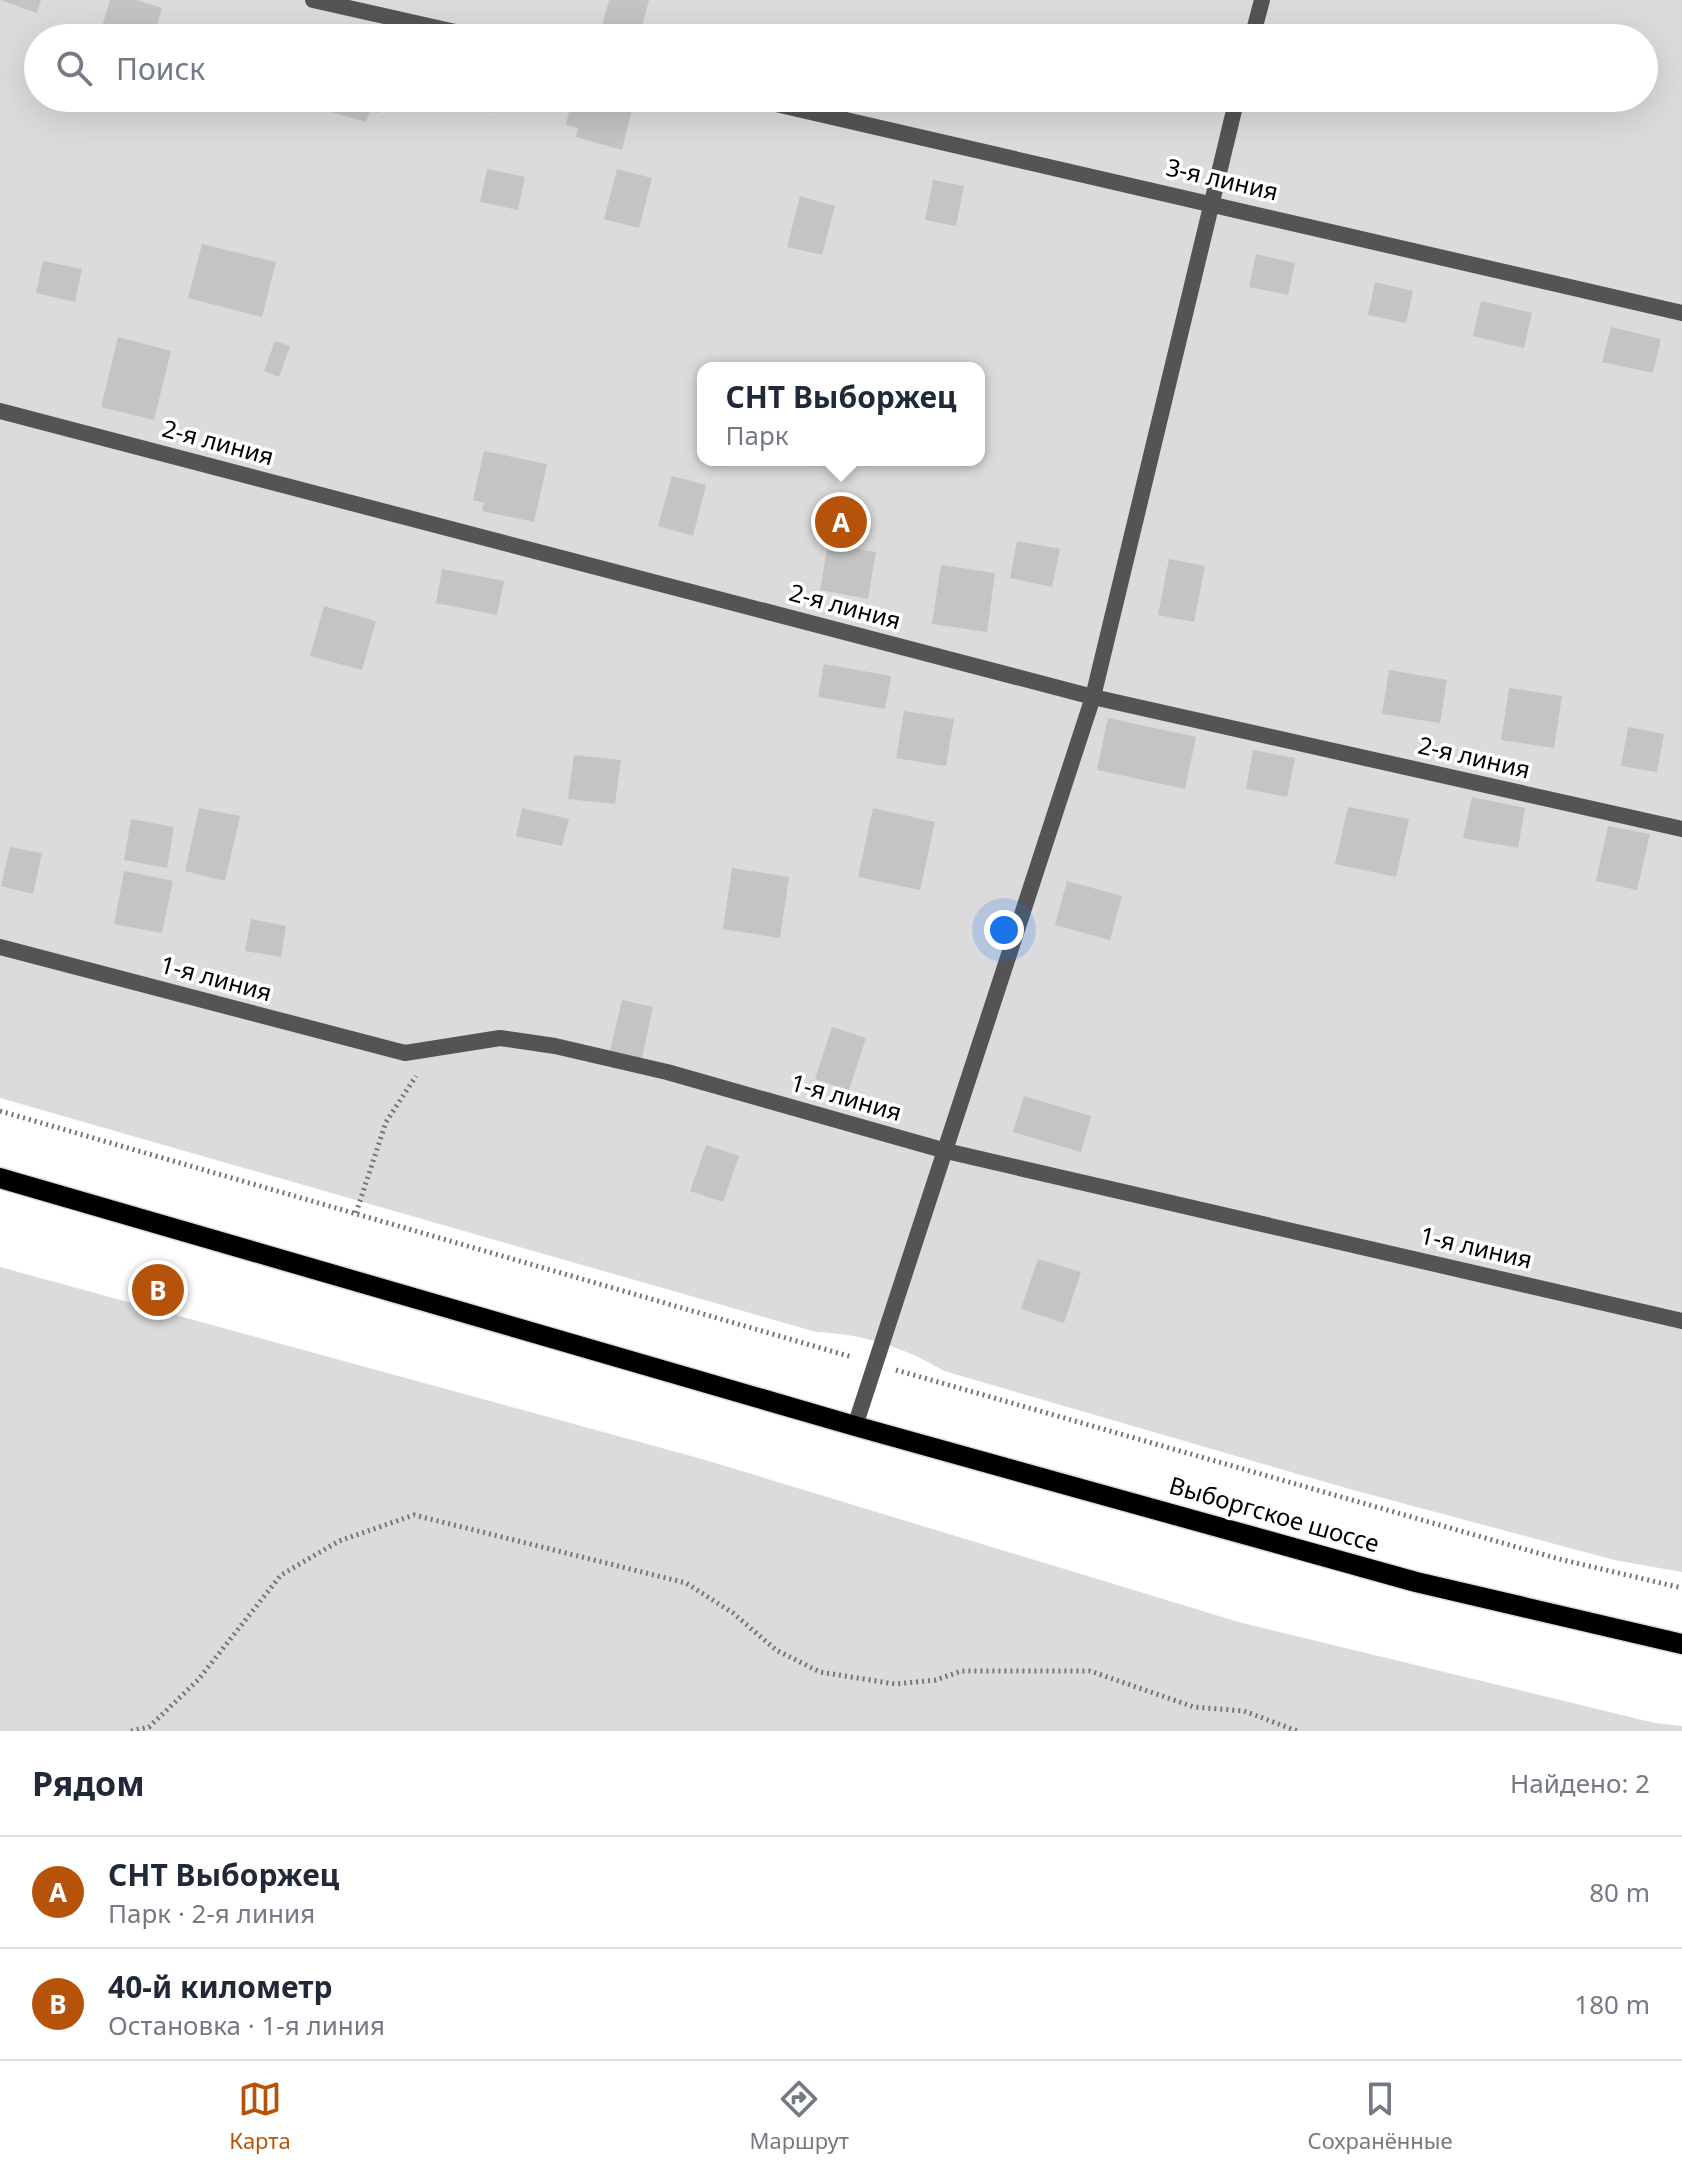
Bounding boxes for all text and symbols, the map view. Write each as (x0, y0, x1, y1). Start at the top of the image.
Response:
search box (24, 24, 1658, 112)
icon: search (52, 46, 96, 90)
text: Поиск (116, 48, 205, 89)
street label: 3-я линия (1163, 150, 1282, 207)
popup (697, 362, 985, 466)
text: СНТ Выборжец (725, 376, 957, 417)
street label: 2-я линия (159, 411, 278, 472)
text: Парк (725, 417, 789, 453)
pin: A (815, 492, 867, 552)
street label: 2-я линия (786, 575, 905, 636)
street label: 2-я линия (1415, 728, 1534, 785)
your location (984, 910, 1024, 950)
street label: 1-я линия (157, 947, 276, 1008)
street label: 1-я линия (787, 1065, 906, 1128)
street label: 1-я линия (1417, 1218, 1536, 1275)
pin: B (132, 1260, 184, 1320)
street label: Выборгское шоссе (1165, 1468, 1383, 1559)
text: Рядом (32, 1760, 145, 1806)
text: Найдено: 2 (1510, 1765, 1650, 1801)
text: СНТ Выборжец (108, 1854, 339, 1895)
text: A (49, 1874, 67, 1910)
text: 80 m (1589, 1874, 1650, 1910)
text: Парк · 2-я линия (108, 1895, 315, 1931)
text: 40-й километр (108, 1966, 333, 2007)
text: B (49, 1986, 67, 2022)
text: 180 m (1574, 1986, 1650, 2022)
text: Остановка · 1-я линия (108, 2007, 385, 2043)
tab: Карта (229, 2077, 291, 2155)
tab: Маршрут (749, 2077, 849, 2155)
tab: Сохранённые (1308, 2077, 1453, 2155)

